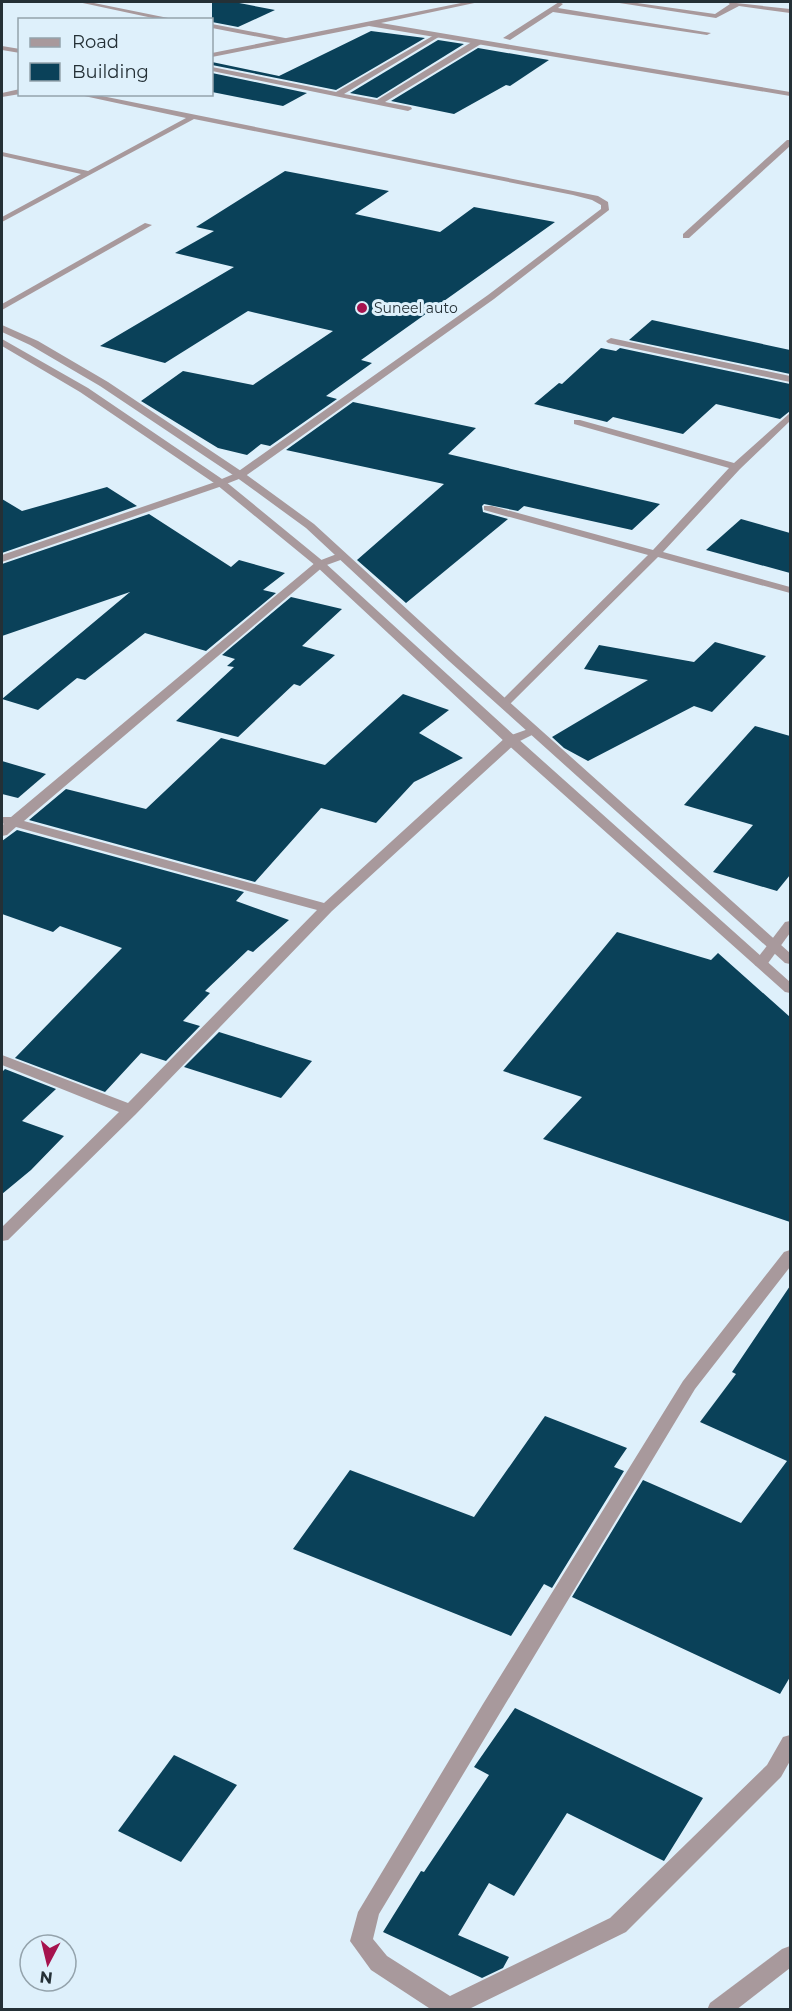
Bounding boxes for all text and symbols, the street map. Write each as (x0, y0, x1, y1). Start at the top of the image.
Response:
legend (18, 18, 213, 96)
text: Road (72, 31, 119, 53)
text: Building (72, 61, 149, 83)
place label: Suneel auto (374, 299, 458, 317)
marker: Suneel auto (355, 301, 369, 315)
north arrow (18, 1933, 78, 1993)
text: N (39, 1967, 54, 1988)

